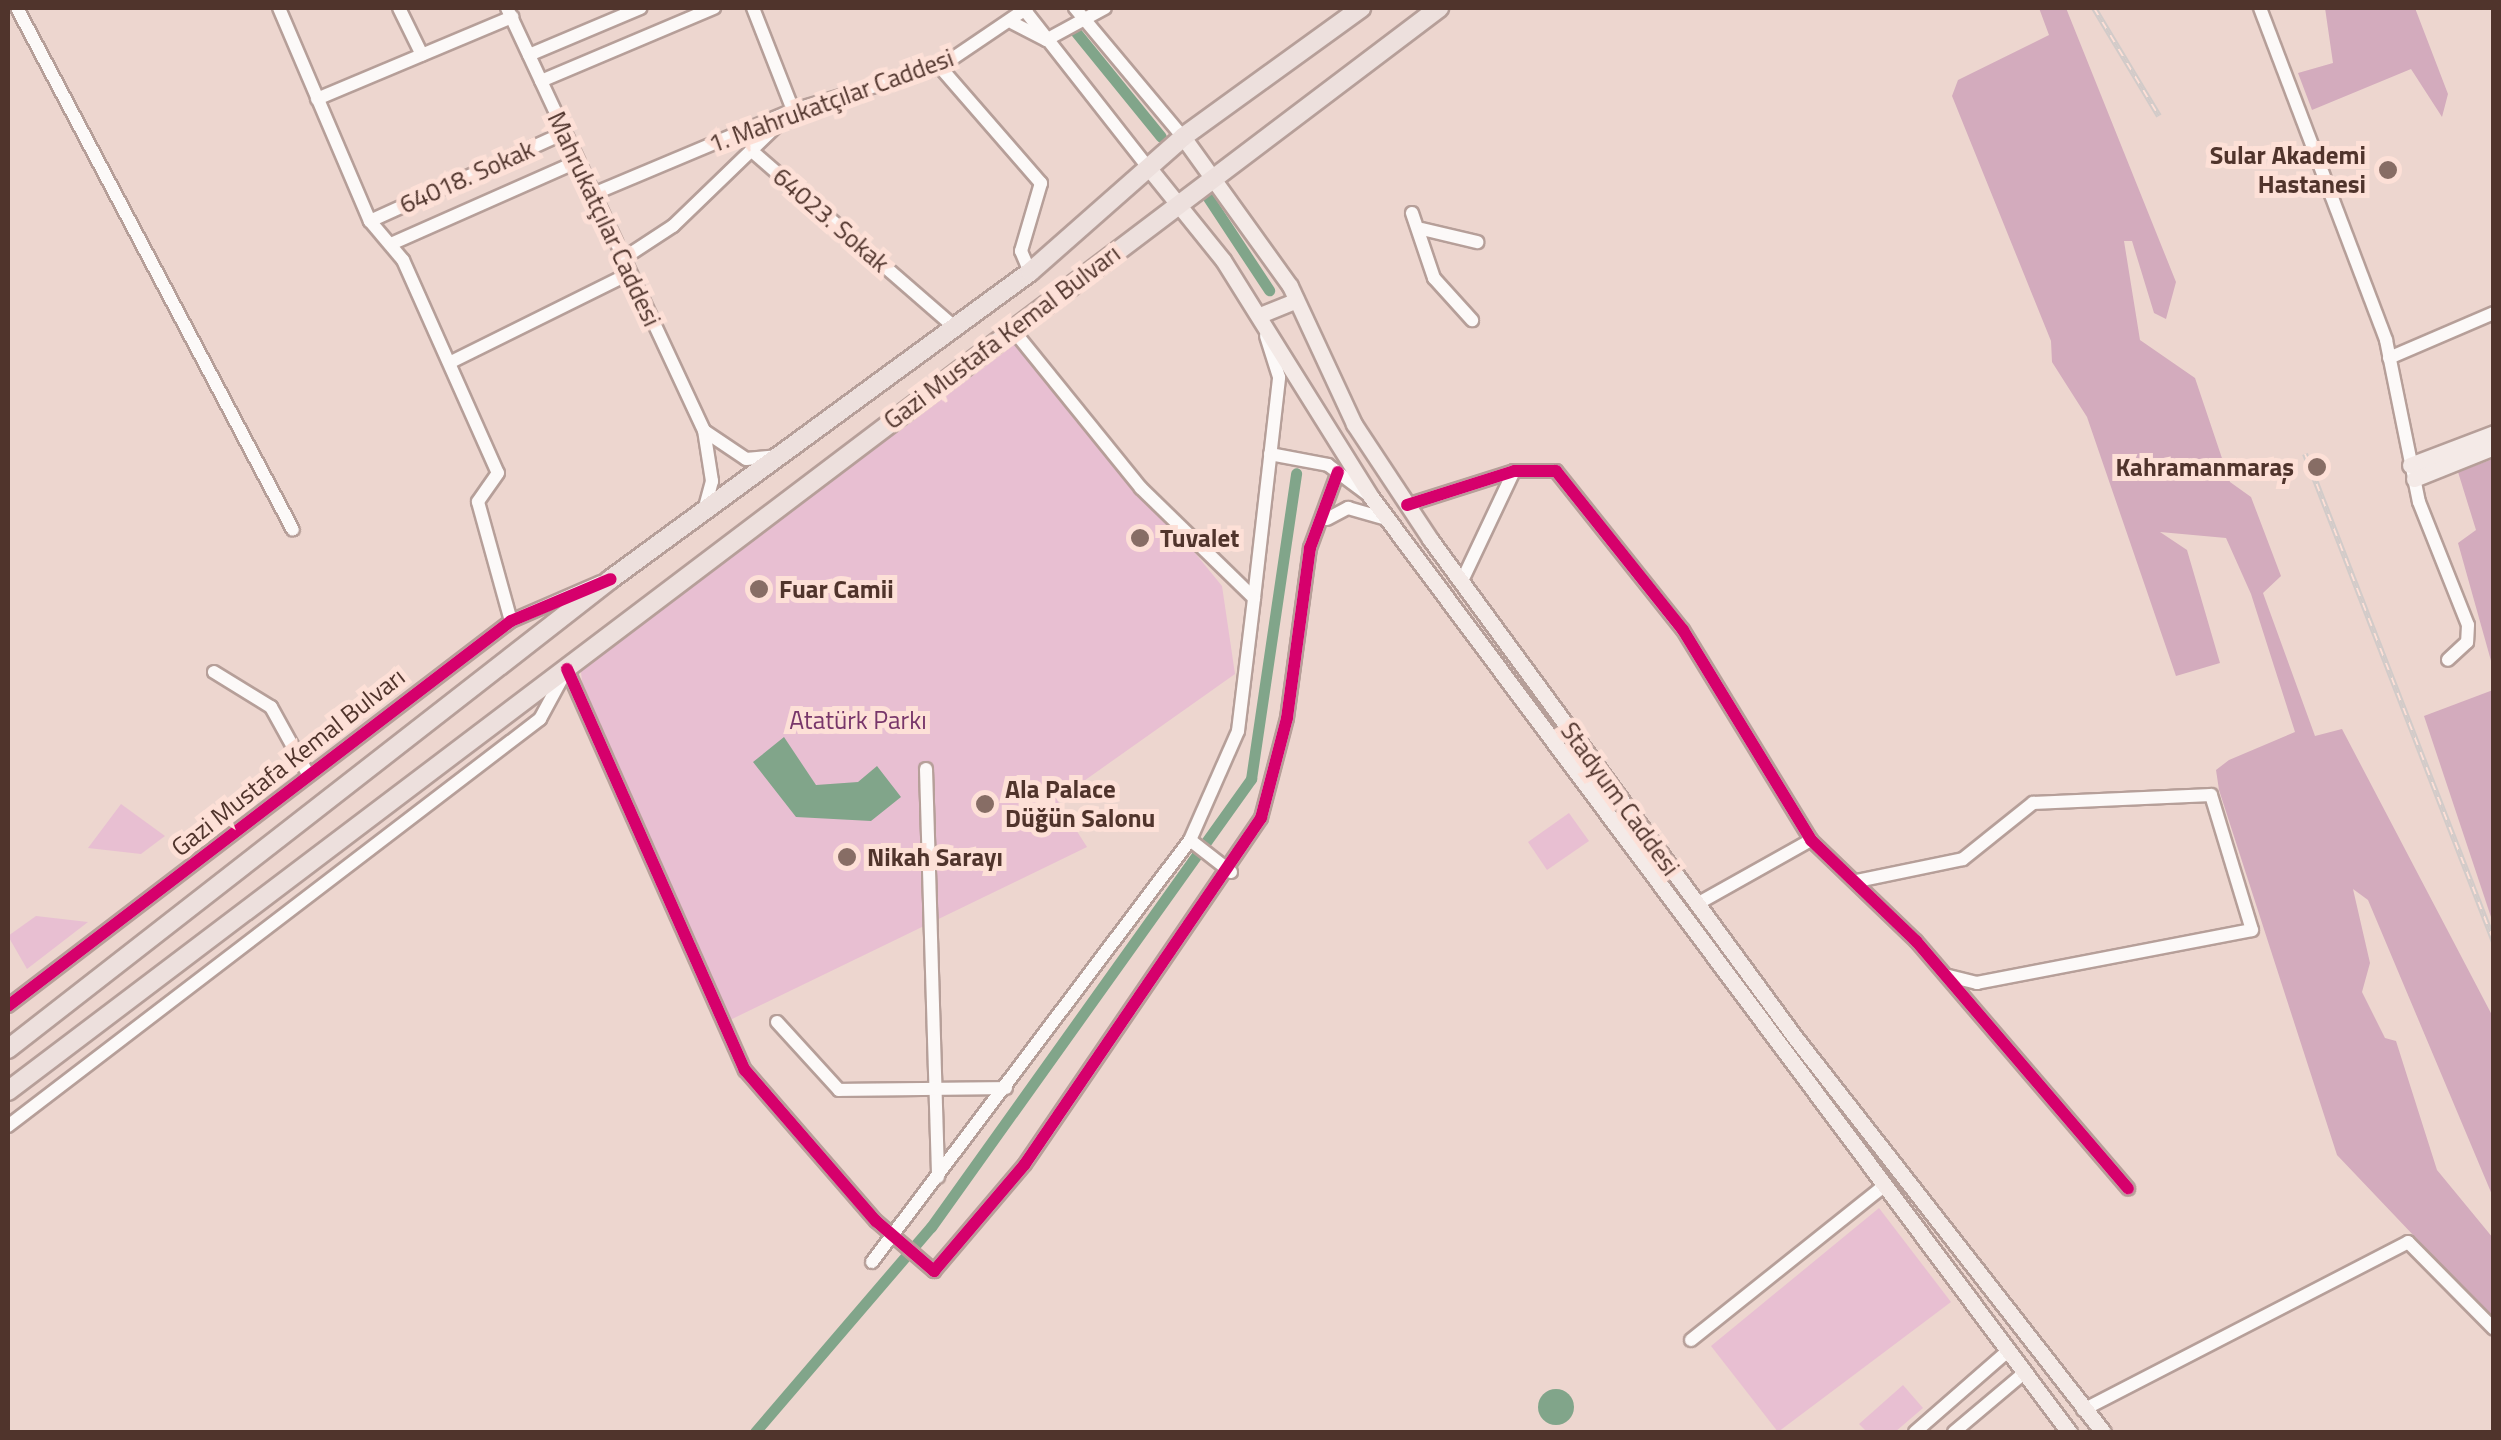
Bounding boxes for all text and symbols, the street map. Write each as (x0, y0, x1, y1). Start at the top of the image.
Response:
street label: 1. Mahrukatçılar Caddesi (705, 43, 957, 159)
street label: Mahrukatçılar Caddesi (541, 107, 667, 331)
street label: 64018. Sokak (395, 134, 539, 220)
place label: Sular Akademi Hastanesi (2210, 141, 2366, 200)
marker: Sular Akademi Hastanesi (2375, 157, 2401, 183)
street label: 64023. Sokak (767, 161, 895, 279)
street label: Gazi Mustafa Kemal Bulvarı (878, 238, 1126, 436)
place label: Kahramanmaraş (2115, 452, 2294, 482)
marker: Kahramanmaraş (2304, 454, 2330, 480)
place label: Tuvalet (1160, 523, 1239, 553)
marker: Tuvalet (1129, 527, 1151, 549)
place label: Fuar Camii (779, 574, 894, 604)
marker: Fuar Camii (748, 578, 770, 600)
street label: Gazi Mustafa Kemal Bulvarı (165, 662, 411, 862)
park label: Atatürk Parkı (789, 705, 927, 735)
street label: Stadyum Caddesi (1554, 717, 1686, 881)
place label: Ala Palace Düğün Salonu (1005, 775, 1155, 834)
marker: Ala Palace Düğün Salonu (974, 793, 996, 815)
place label: Nikah Sarayı (867, 842, 1003, 872)
marker: Nikah Sarayı (836, 846, 858, 868)

